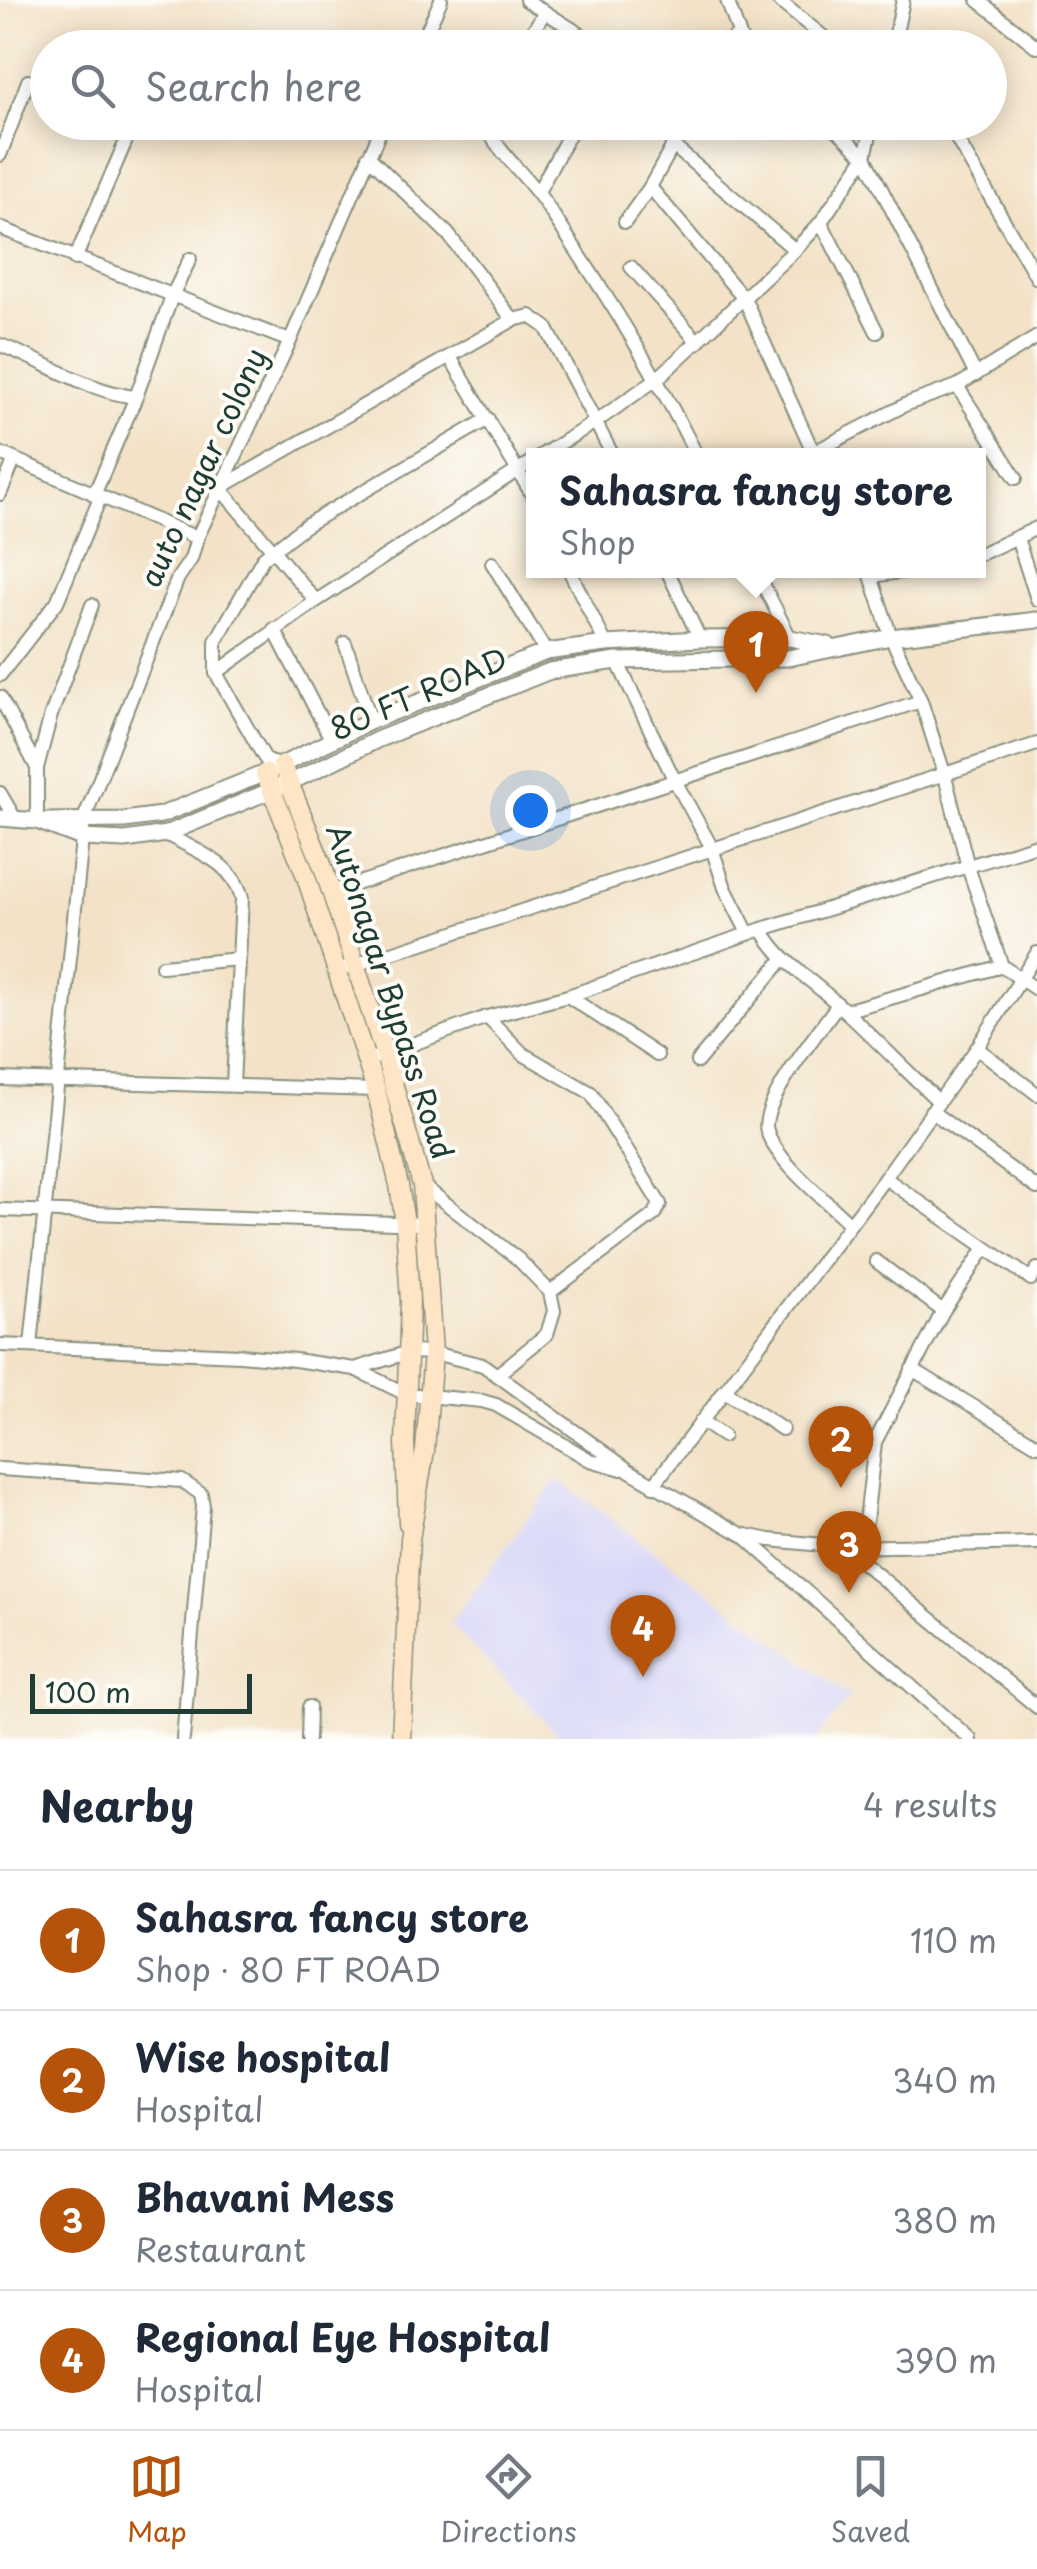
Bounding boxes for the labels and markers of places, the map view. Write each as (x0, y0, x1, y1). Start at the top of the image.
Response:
pin: 1 (724, 610, 788, 693)
pin: 2 (808, 1406, 874, 1488)
pin: 3 (816, 1510, 882, 1593)
pin: 4 (610, 1594, 676, 1677)

